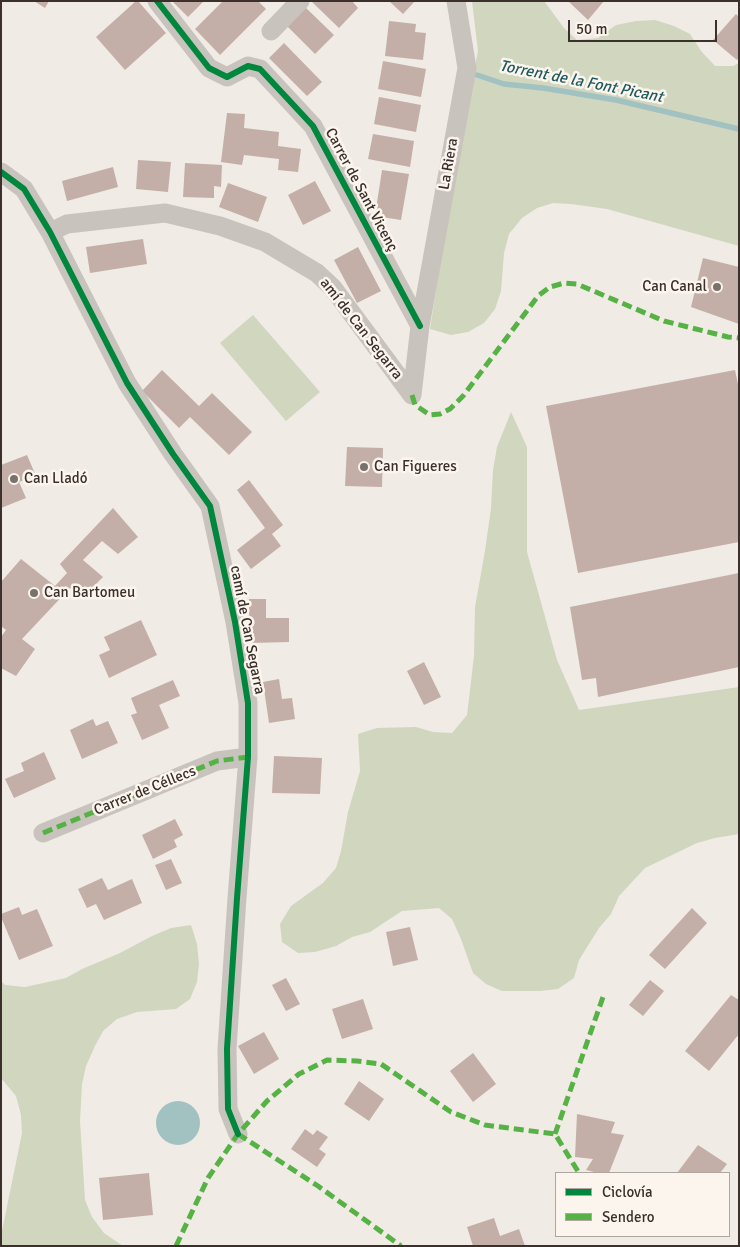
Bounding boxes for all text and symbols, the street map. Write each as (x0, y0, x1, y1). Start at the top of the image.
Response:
scale bar (570, 10, 719, 42)
text: 50 m (576, 20, 607, 38)
water label: Torrent de la Font Picant (498, 57, 664, 107)
street label: Carrer de Sant Vicenç (321, 125, 401, 255)
street label: La Riera (436, 137, 462, 191)
street label: amí de Can Segarra (316, 275, 406, 383)
place label: Can Canal (642, 278, 707, 296)
marker: Can Canal (711, 281, 723, 293)
place label: Can Figueres (374, 458, 457, 476)
marker: Can Figueres (358, 461, 370, 473)
place label: Can Lladó (24, 470, 87, 488)
marker: Can Lladó (8, 473, 20, 485)
street label: camí de Can Segarra (226, 564, 268, 696)
place label: Can Bartomeu (44, 584, 135, 602)
marker: Can Bartomeu (28, 587, 40, 599)
street label: Carrer de Céllecs (91, 762, 199, 820)
legend (555, 1172, 730, 1237)
text: Ciclovía (602, 1183, 653, 1201)
text: Sendero (602, 1208, 655, 1226)

